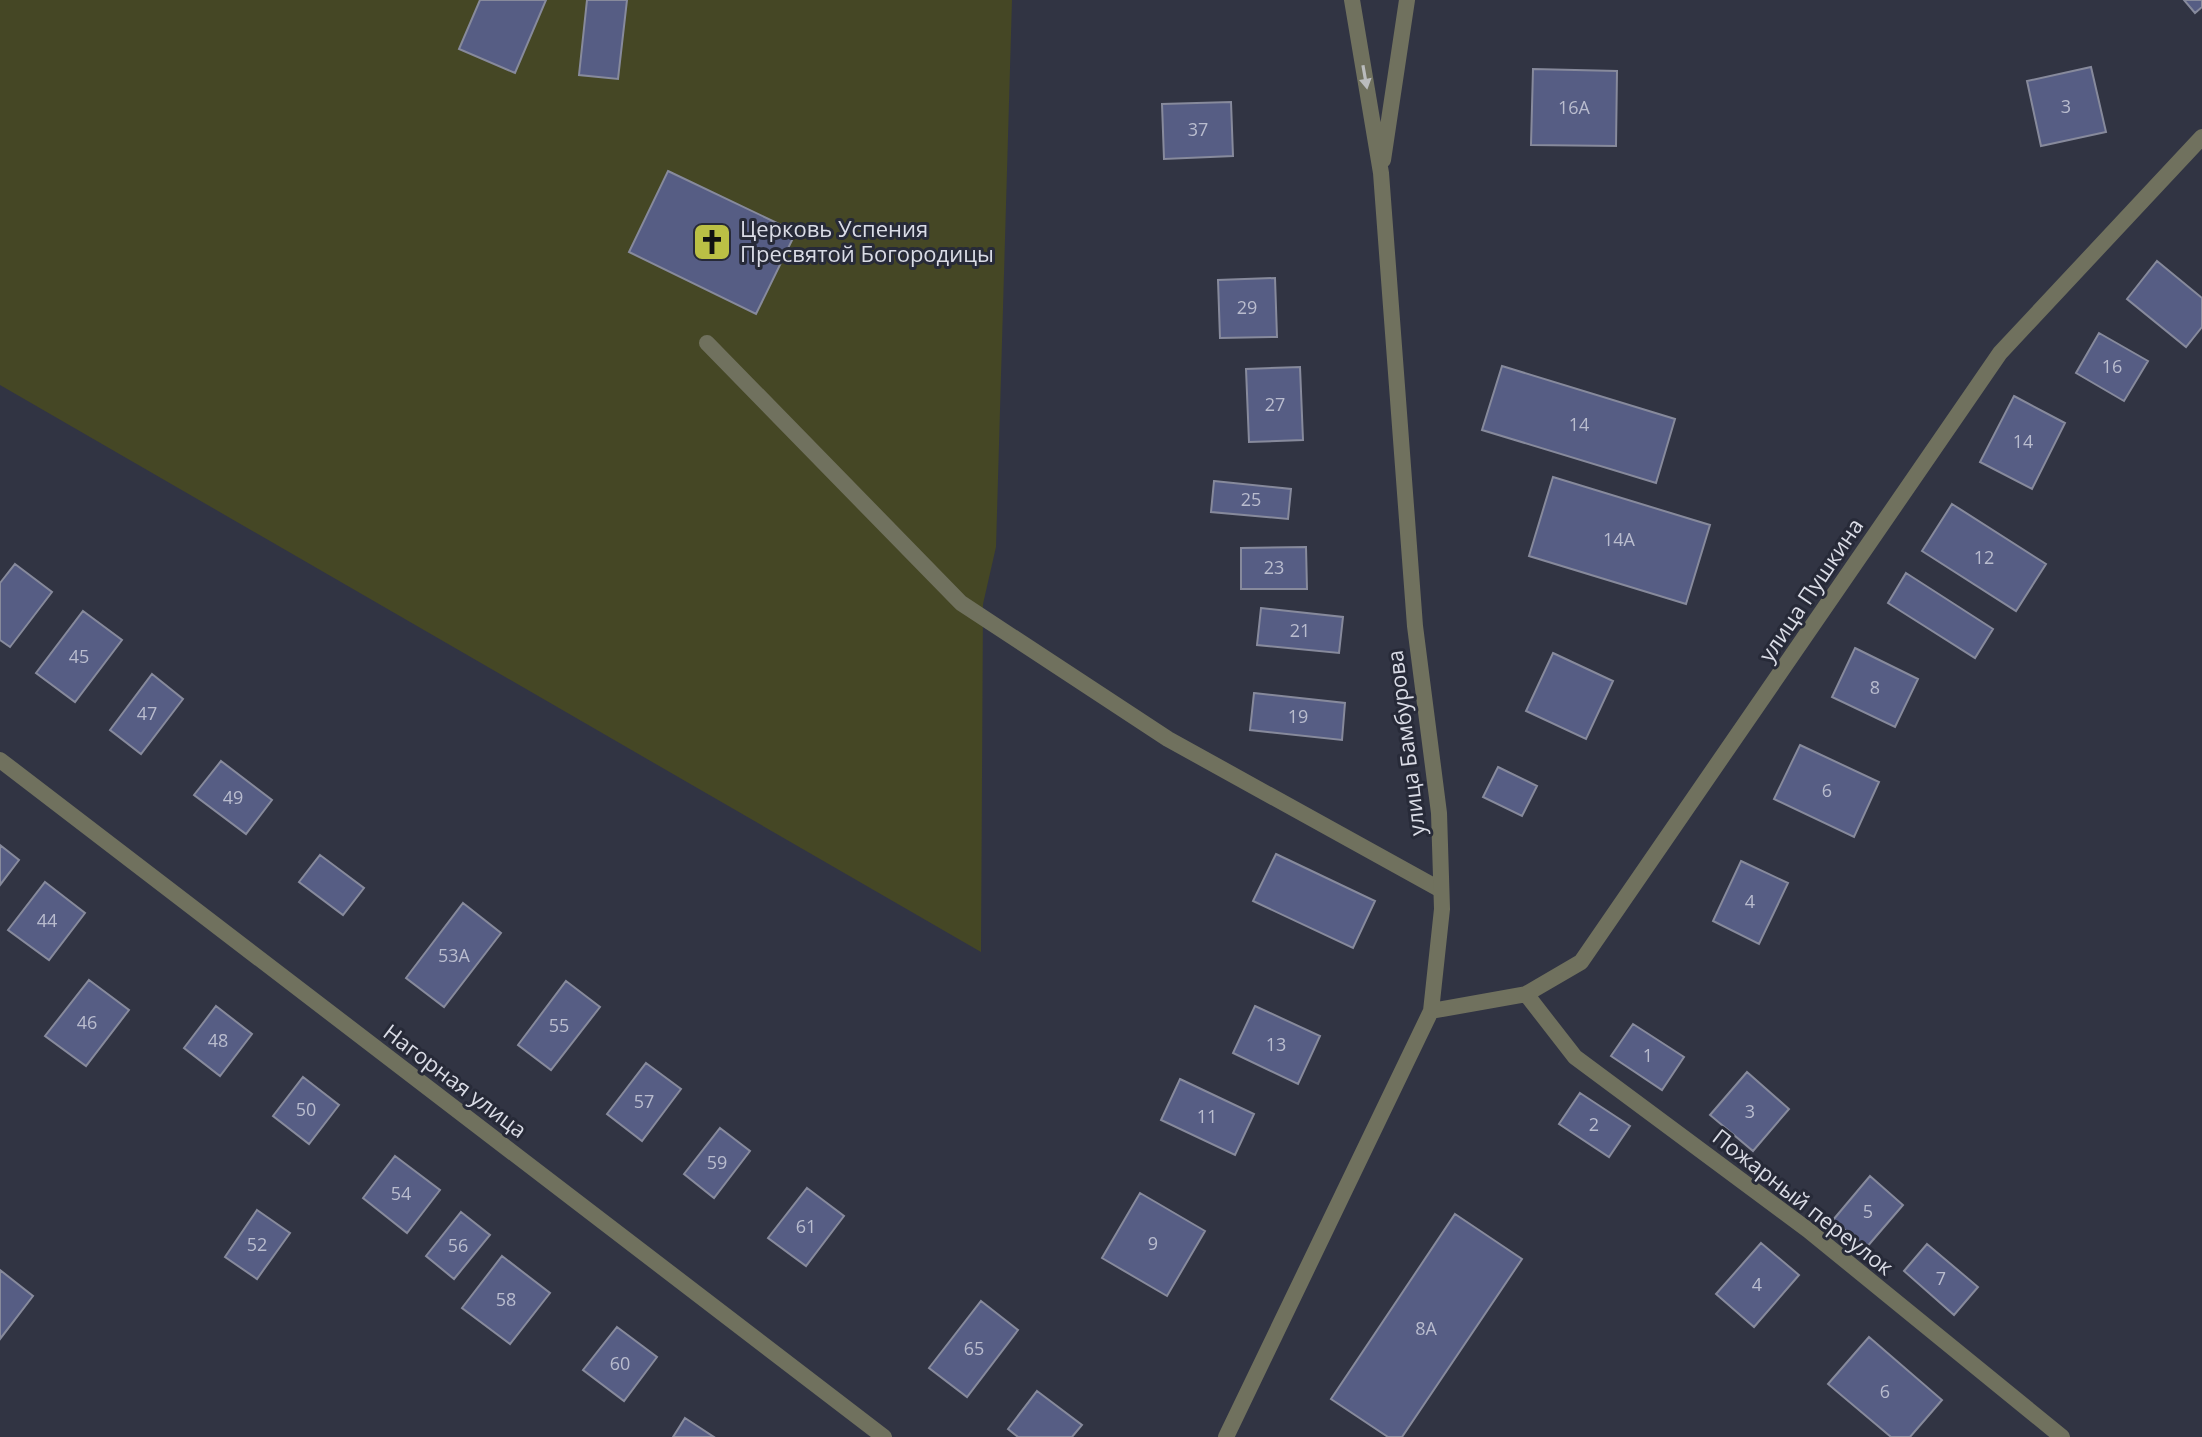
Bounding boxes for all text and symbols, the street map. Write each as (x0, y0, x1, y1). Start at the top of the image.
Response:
one-way arrow (1359, 65, 1371, 90)
house number: 3 (2061, 94, 2071, 118)
house number: 16А (1558, 95, 1591, 119)
house number: 37 (1188, 117, 1208, 141)
place label: Церковь Успения Пресвятой Богородицы (740, 213, 994, 268)
church icon: Церковь Успения Пресвятой Богородицы (691, 221, 733, 263)
house number: 29 (1237, 295, 1257, 319)
house number: 16 (2102, 354, 2122, 378)
house number: 27 (1265, 392, 1285, 416)
house number: 14 (1569, 412, 1589, 436)
house number: 14 (2013, 429, 2033, 453)
house number: 25 (1241, 487, 1261, 511)
street label: улица Пушкина (1751, 512, 1869, 667)
house number: 14А (1603, 527, 1636, 551)
house number: 12 (1974, 545, 1994, 569)
house number: 23 (1264, 555, 1284, 579)
house number: 21 (1290, 618, 1310, 642)
house number: 45 (69, 644, 89, 668)
street label: улица Бамбурова (1379, 649, 1431, 838)
house number: 8 (1870, 675, 1880, 699)
house number: 47 (137, 701, 157, 725)
house number: 19 (1288, 704, 1308, 728)
house number: 6 (1822, 778, 1832, 802)
house number: 49 (223, 785, 243, 809)
house number: 4 (1745, 889, 1755, 913)
house number: 44 (37, 908, 57, 932)
house number: 53А (438, 943, 471, 967)
house number: 46 (77, 1010, 97, 1034)
house number: 55 (549, 1013, 569, 1037)
street label: Нагорная улица (378, 1016, 533, 1144)
house number: 48 (208, 1028, 228, 1052)
house number: 13 (1266, 1032, 1286, 1056)
house number: 1 (1643, 1043, 1653, 1067)
house number: 57 (634, 1089, 654, 1113)
house number: 50 (296, 1097, 316, 1121)
house number: 3 (1745, 1099, 1755, 1123)
house number: 11 (1197, 1104, 1217, 1128)
house number: 2 (1589, 1112, 1599, 1136)
street label: Пожарный переулок (1707, 1121, 1901, 1282)
house number: 59 (707, 1150, 727, 1174)
house number: 54 (391, 1181, 411, 1205)
house number: 5 (1863, 1199, 1873, 1223)
house number: 61 (796, 1214, 816, 1238)
house number: 9 (1148, 1231, 1158, 1255)
house number: 52 (247, 1232, 267, 1256)
house number: 56 (448, 1233, 468, 1257)
house number: 7 (1936, 1266, 1946, 1290)
house number: 4 (1752, 1272, 1762, 1296)
house number: 58 (496, 1287, 516, 1311)
house number: 8А (1415, 1316, 1437, 1340)
house number: 65 (964, 1336, 984, 1360)
house number: 60 (610, 1351, 630, 1375)
house number: 6 (1880, 1379, 1890, 1403)

